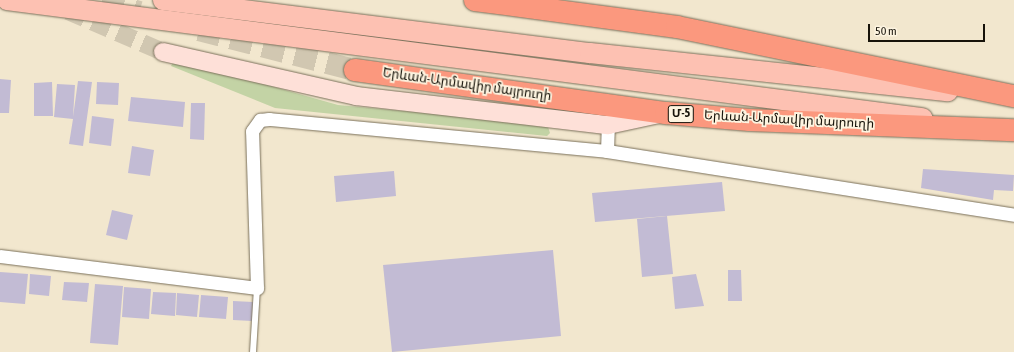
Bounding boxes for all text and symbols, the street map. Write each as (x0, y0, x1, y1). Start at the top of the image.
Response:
scale bar (870, 16, 987, 42)
text: 50 m (875, 24, 897, 38)
street label: Երևան-Արմավիր մայրուղի (382, 65, 552, 105)
road number: Մ-5 (667, 104, 695, 124)
street label: Երևան-Արմավիր մայրուղի (704, 108, 874, 132)

